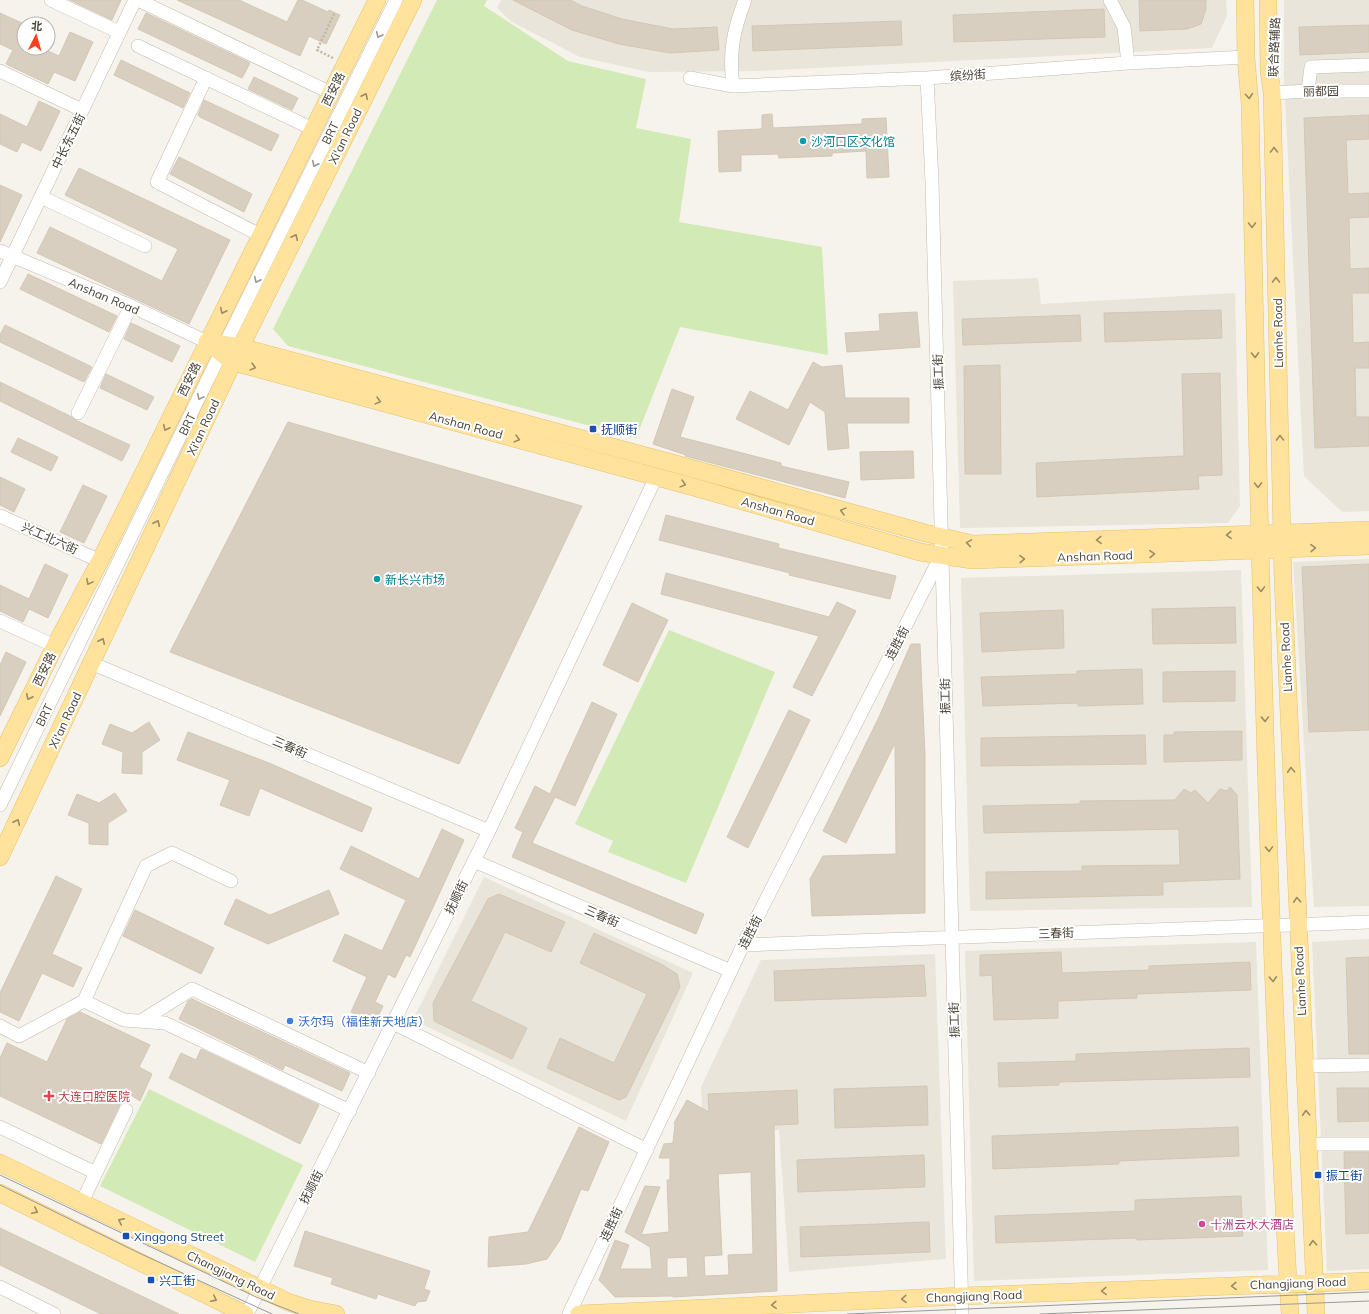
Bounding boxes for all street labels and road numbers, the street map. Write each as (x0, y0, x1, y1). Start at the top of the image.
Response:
street label: 联合路辅路 (1265, 17, 1283, 77)
street label: 缤纷街 (950, 66, 986, 84)
street label: 西安路 (318, 70, 348, 108)
street label: 丽都园 (1303, 83, 1339, 99)
street label: Xi'an Road (325, 106, 365, 166)
street label: 中长东五街 (48, 111, 88, 171)
street label: BRT (318, 118, 342, 147)
street label: Anshan Road (66, 274, 142, 318)
street label: Lianhe Road (1270, 298, 1286, 368)
street label: 振工街 (930, 354, 946, 390)
street label: 西安路 (174, 360, 204, 398)
street label: Xi'an Road (183, 397, 223, 457)
street label: Anshan Road (428, 408, 504, 442)
street label: BRT (175, 409, 199, 438)
street label: Anshan Road (740, 493, 816, 529)
street label: 兴工北六街 (20, 519, 80, 557)
street label: Anshan Road (1057, 547, 1133, 565)
street label: Lianhe Road (1277, 622, 1295, 692)
street label: 连胜街 (882, 624, 912, 662)
street label: 西安路 (29, 650, 59, 688)
street label: 振工街 (937, 678, 953, 714)
street label: Xi'an Road (45, 690, 85, 750)
street label: BRT (32, 700, 56, 729)
street label: 三春街 (270, 733, 310, 761)
street label: 抚顺街 (441, 878, 471, 916)
street label: 三春街 (582, 902, 622, 930)
street label: 连胜街 (735, 913, 765, 951)
street label: 三春街 (1038, 925, 1074, 941)
street label: Lianhe Road (1291, 946, 1309, 1016)
street label: 振工街 (946, 1002, 962, 1038)
street label: 抚顺街 (296, 1168, 326, 1206)
street label: 连胜街 (597, 1205, 625, 1243)
street label: Changjiang Road (184, 1247, 278, 1303)
street label: Changjiang Road (1250, 1274, 1346, 1292)
street label: Changjiang Road (926, 1287, 1022, 1305)

